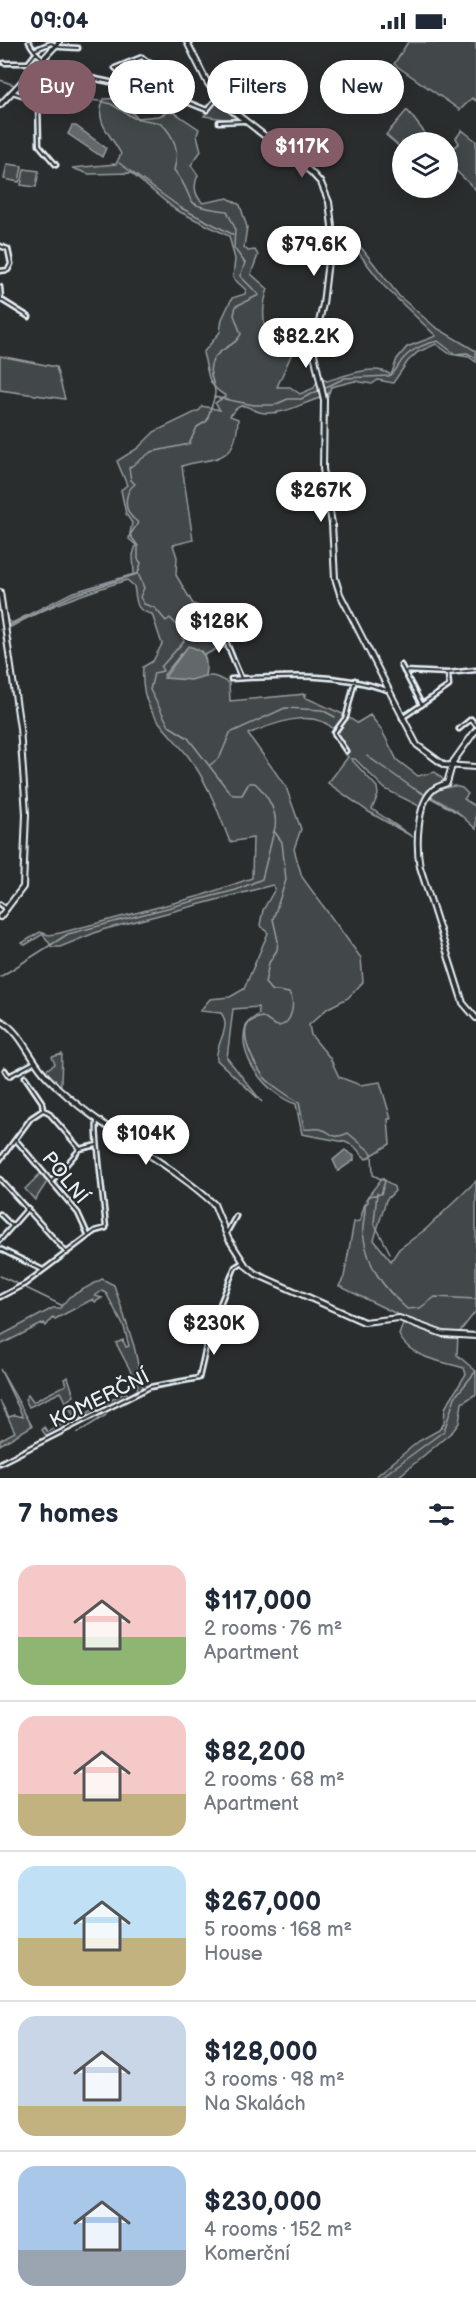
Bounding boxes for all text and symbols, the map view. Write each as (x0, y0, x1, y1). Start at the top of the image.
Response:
text: 09:04 (30, 8, 89, 35)
chip: Buy (18, 60, 96, 114)
chip: Rent (108, 60, 195, 114)
chip: Filters (207, 60, 308, 114)
chip: New (320, 60, 404, 114)
pin: $117K (260, 128, 344, 179)
map controls (392, 132, 458, 198)
button: layers (392, 132, 458, 198)
text: $117K (275, 135, 329, 159)
pin: $79.6K (265, 226, 363, 277)
text: $79.6K (281, 233, 347, 257)
pin: $82.2K (257, 318, 355, 369)
text: $82.2K (272, 325, 340, 349)
pin: $267K (279, 472, 363, 523)
text: $267K (290, 479, 352, 503)
pin: $128K (177, 603, 261, 654)
text: $128K (189, 610, 249, 634)
pin: $104K (104, 1115, 188, 1166)
text: $104K (116, 1122, 176, 1146)
street label: POLNÍ (37, 1146, 94, 1209)
pin: $230K (172, 1305, 256, 1356)
text: $230K (183, 1312, 245, 1336)
street label: KOMERČNÍ (45, 1363, 154, 1433)
icon: filters (425, 1498, 458, 1531)
text: 7 homes (18, 1499, 118, 1530)
text: $117,000 (204, 1586, 312, 1617)
icon: home (66, 1589, 138, 1661)
text: 2 rooms · 76 m² (204, 1617, 342, 1641)
text: Apartment (204, 1641, 299, 1665)
text: $82,200 (204, 1737, 306, 1768)
icon: home (66, 1740, 138, 1812)
text: 2 rooms · 68 m² (204, 1768, 345, 1792)
text: Apartment (204, 1792, 299, 1816)
text: $267,000 (204, 1887, 321, 1918)
icon: home (66, 1890, 138, 1962)
text: 5 rooms · 168 m² (204, 1918, 352, 1942)
text: House (204, 1942, 263, 1966)
text: $128,000 (204, 2037, 318, 2068)
icon: home (66, 2040, 138, 2112)
text: 3 rooms · 98 m² (204, 2068, 345, 2092)
text: Na Skalách (204, 2092, 306, 2116)
text: $230,000 (204, 2187, 322, 2218)
icon: home (66, 2190, 138, 2262)
text: 4 rooms · 152 m² (204, 2218, 352, 2242)
text: Komerční (204, 2242, 290, 2266)

